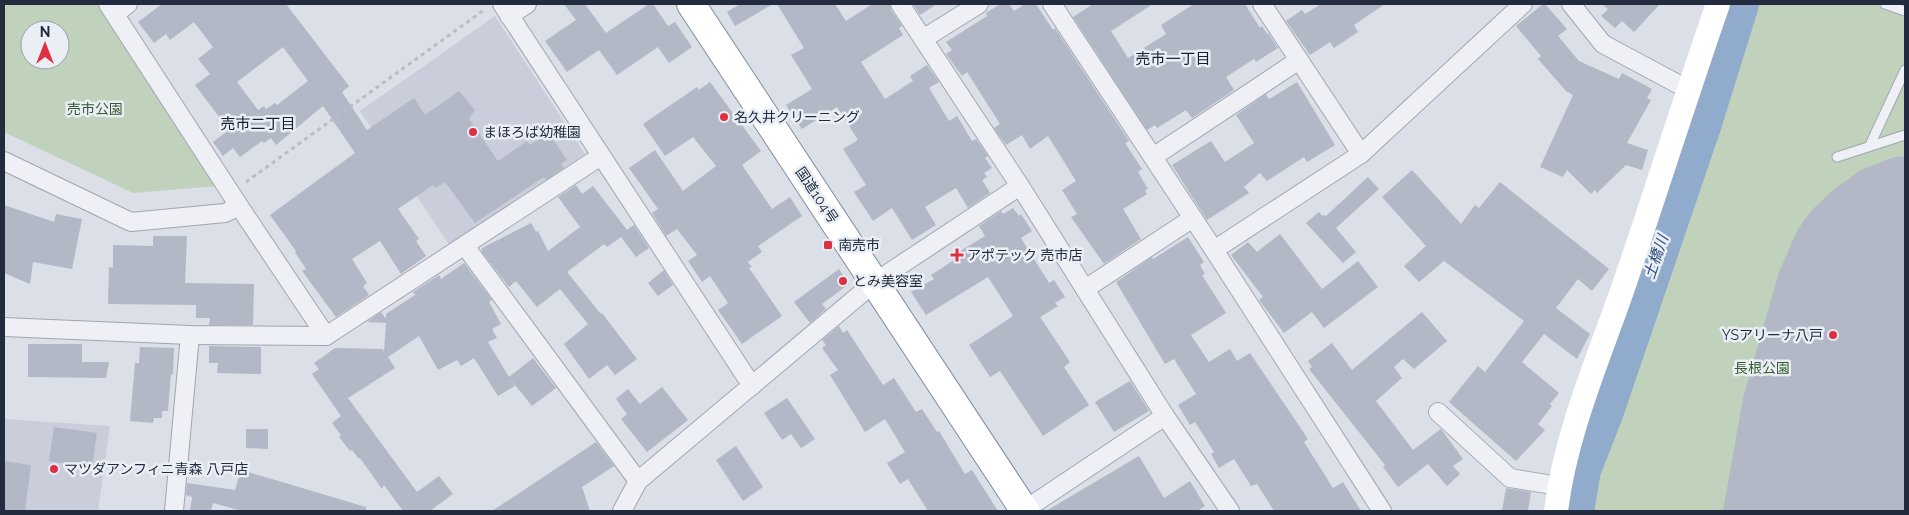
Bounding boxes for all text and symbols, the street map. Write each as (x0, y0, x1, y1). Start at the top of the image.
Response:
north arrow (20, 20, 70, 70)
text: N (40, 24, 50, 40)
district label: 売市一丁目 (1135, 50, 1211, 68)
park label: 売市公園 (67, 101, 123, 117)
place label: 名久井クリーニング (734, 109, 860, 125)
marker: 名久井クリーニング (718, 111, 730, 123)
district label: 売市二丁目 (220, 115, 296, 133)
place label: まほろば幼稚園 (483, 124, 581, 140)
marker: まほろば幼稚園 (467, 126, 479, 138)
street label: 国道104号 (792, 164, 842, 226)
water label: 土橋川 (1640, 231, 1672, 281)
place label: 南売市 (838, 237, 880, 253)
marker: 南売市 (822, 239, 834, 251)
place label: アポテック 売市店 (967, 247, 1083, 263)
marker: アポテック 売市店 (951, 249, 963, 261)
place label: とみ美容室 (853, 273, 923, 289)
marker: とみ美容室 (837, 275, 849, 287)
place label: YSアリーナ八戸 (1722, 327, 1823, 343)
marker: YSアリーナ八戸 (1827, 329, 1839, 341)
park label: 長根公園 (1734, 360, 1790, 376)
place label: マツダアンフィニ青森 八戸店 (64, 461, 248, 477)
marker: マツダアンフィニ青森 八戸店 (48, 463, 60, 475)

